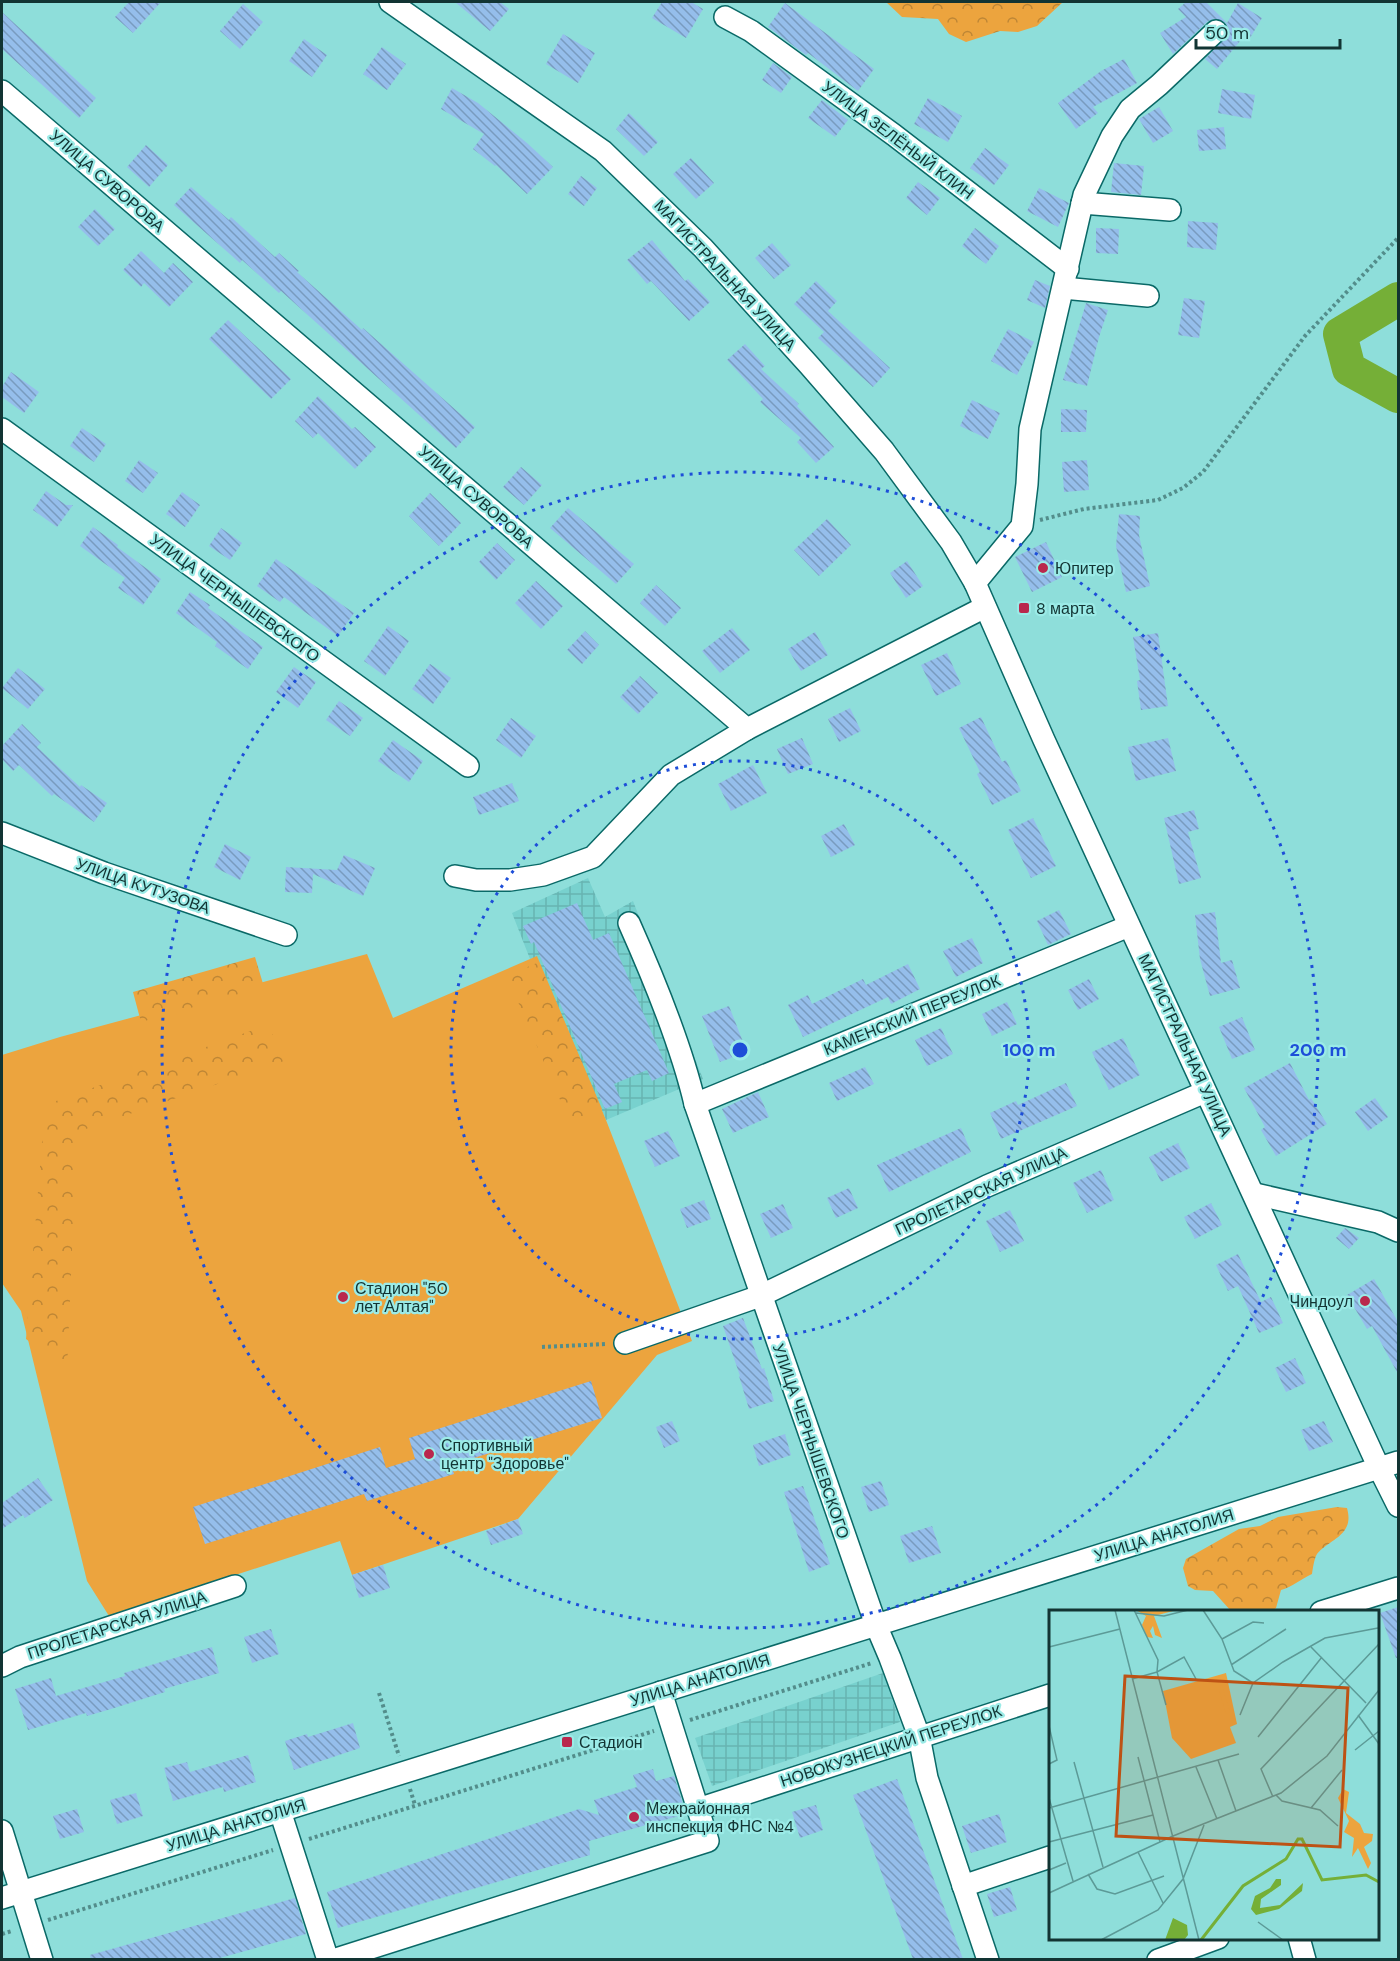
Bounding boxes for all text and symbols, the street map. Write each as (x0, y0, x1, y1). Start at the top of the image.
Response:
scale bar (1196, 12, 1340, 50)
text: 50 m (1205, 21, 1249, 45)
street label: УЛИЦА ЗЕЛЁНЫЙ КЛИН (818, 76, 978, 204)
street label: УЛИЦА СУВОРОВА (45, 125, 169, 237)
street label: МАГИСТРАЛЬНАЯ УЛИЦА (650, 195, 801, 355)
street label: УЛИЦА СУВОРОВА (414, 441, 538, 553)
street label: УЛИЦА ЧЕРНЫШЕВСКОГО (146, 529, 324, 667)
place label: Юпитер (1055, 558, 1114, 579)
marker: Юпитер (1036, 561, 1050, 575)
place label: 8 марта (1036, 598, 1095, 619)
marker: 8 марта (1017, 601, 1031, 615)
street label: УЛИЦА КУТУЗОВА (73, 853, 213, 919)
street label: МАГИСТРАЛЬНАЯ УЛИЦА (1133, 950, 1237, 1140)
street label: КАМЕНСКИЙ ПЕРЕУЛОК (820, 970, 1004, 1060)
text: 100 m (1002, 1038, 1056, 1062)
text: 200 m (1290, 1038, 1346, 1062)
centre of rings (730, 1040, 750, 1060)
street label: ПРОЛЕТАРСКАЯ УЛИЦА (892, 1142, 1071, 1240)
place label: Стадион "50 лет Алтая" (355, 1278, 448, 1317)
marker: Стадион "50 лет Алтая" (336, 1290, 350, 1304)
place label: Чиндоул (1290, 1291, 1353, 1312)
marker: Чиндоул (1358, 1294, 1372, 1308)
street label: УЛИЦА ЧЕРНЫШЕВСКОГО (768, 1341, 854, 1541)
place label: Спортивный центр "Здоровье" (441, 1435, 569, 1474)
marker: Спортивный центр "Здоровье" (422, 1447, 436, 1461)
street label: УЛИЦА АНАТОЛИЯ (1092, 1504, 1236, 1566)
street label: ПРОЛЕТАРСКАЯ УЛИЦА (25, 1586, 210, 1664)
inset map (1049, 1610, 1379, 1940)
street label: УЛИЦА АНАТОЛИЯ (628, 1649, 772, 1711)
street label: НОВОКУЗНЕЦКИЙ ПЕРЕУЛОК (778, 1700, 1005, 1792)
place label: Стадион (579, 1732, 643, 1753)
marker: Стадион (560, 1735, 574, 1749)
street label: УЛИЦА АНАТОЛИЯ (164, 1794, 308, 1856)
place label: Межрайонная инспекция ФНС №4 (646, 1798, 794, 1837)
marker: Межрайонная инспекция ФНС №4 (627, 1810, 641, 1824)

